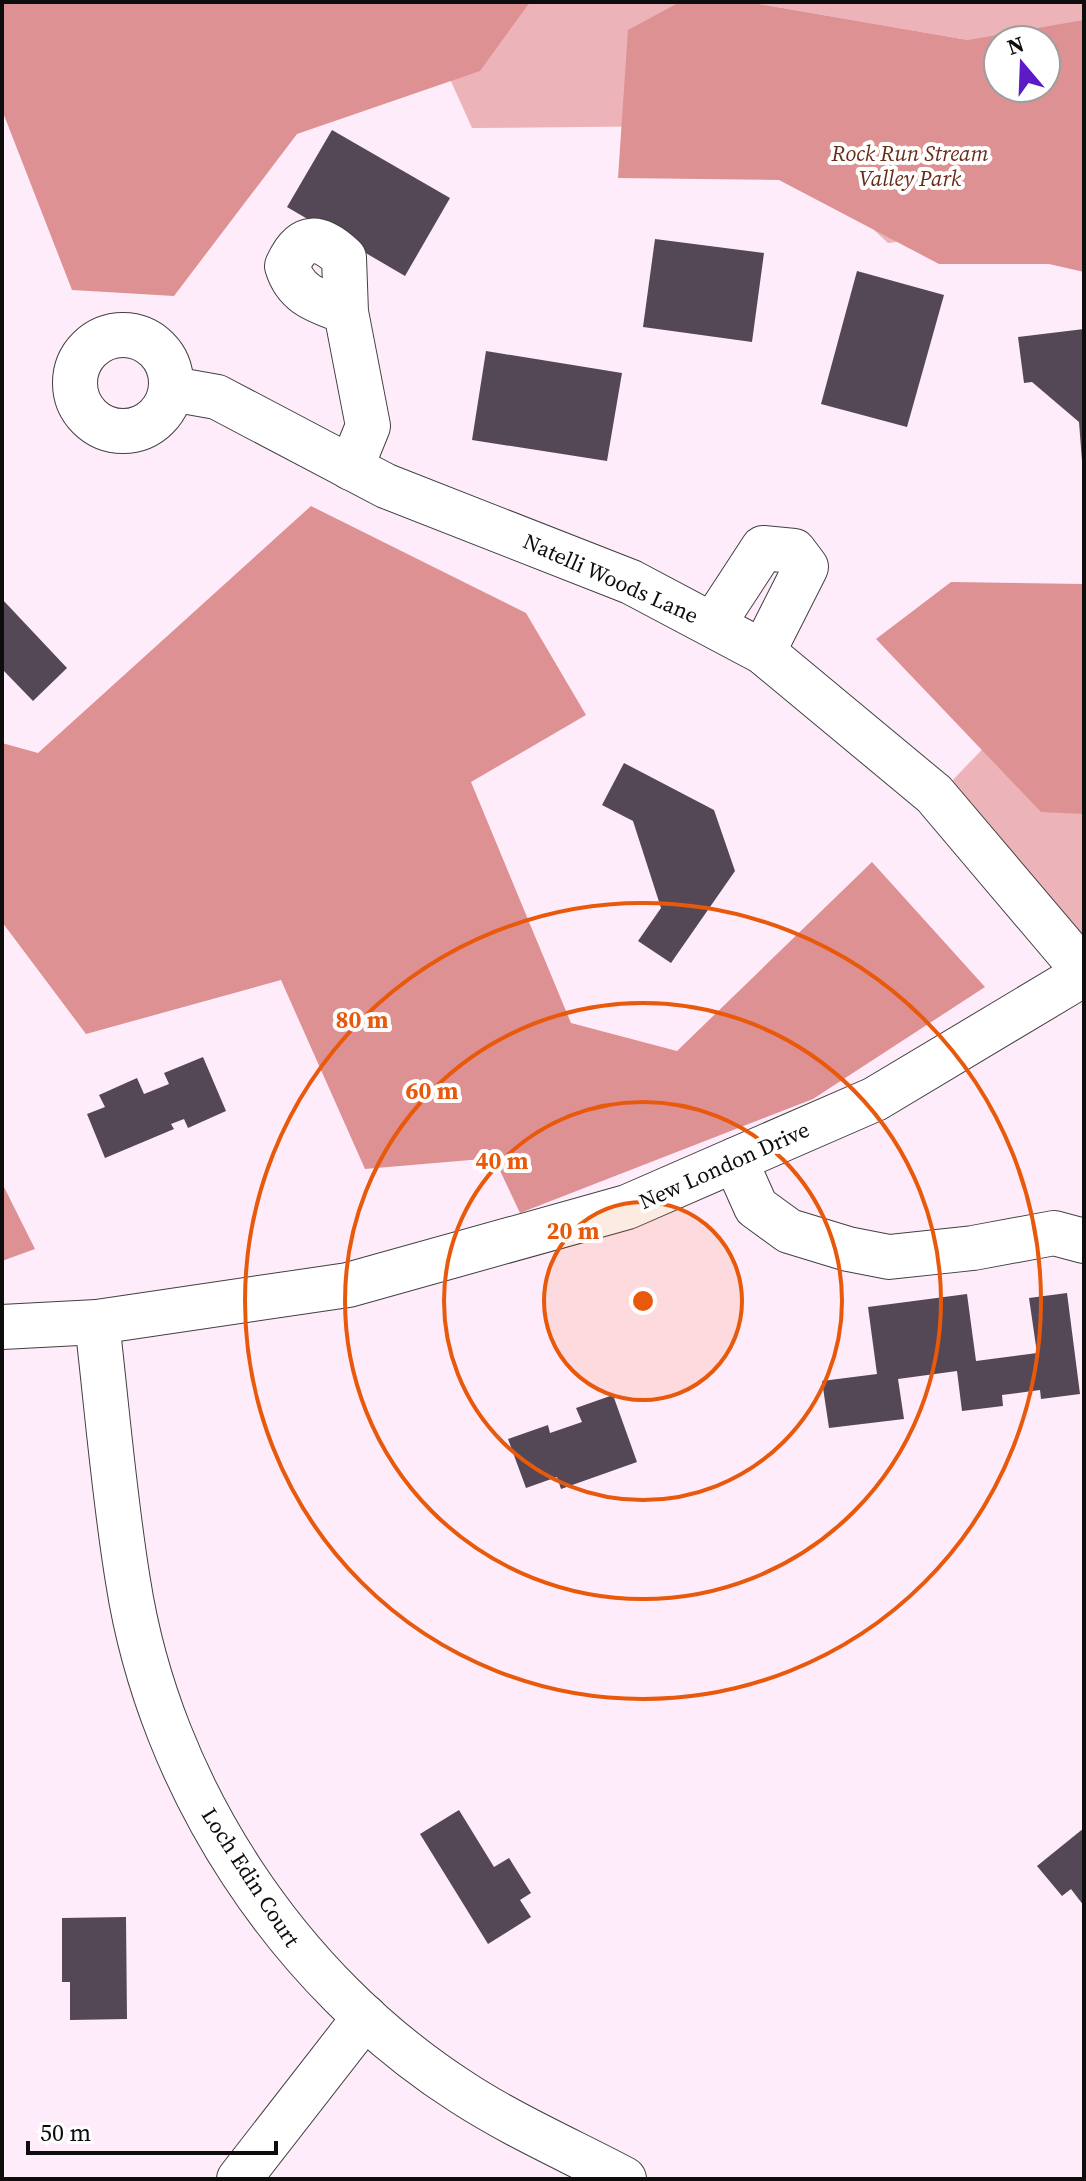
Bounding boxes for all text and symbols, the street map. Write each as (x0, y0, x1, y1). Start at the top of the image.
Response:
north arrow (982, 24, 1062, 104)
text: N (1003, 28, 1028, 62)
park label: Rock Run Stream Valley Park (830, 138, 989, 193)
street label: Natelli Woods Lane (519, 526, 703, 630)
text: 80 m (336, 1003, 389, 1036)
text: 60 m (406, 1074, 459, 1107)
street label: New London Drive (634, 1114, 814, 1216)
text: 40 m (476, 1144, 529, 1177)
text: 20 m (547, 1214, 600, 1247)
centre of rings (629, 1287, 657, 1315)
street label: Loch Edin Court (195, 1802, 308, 1953)
scale bar (28, 2105, 276, 2155)
text: 50 m (40, 2116, 91, 2149)

